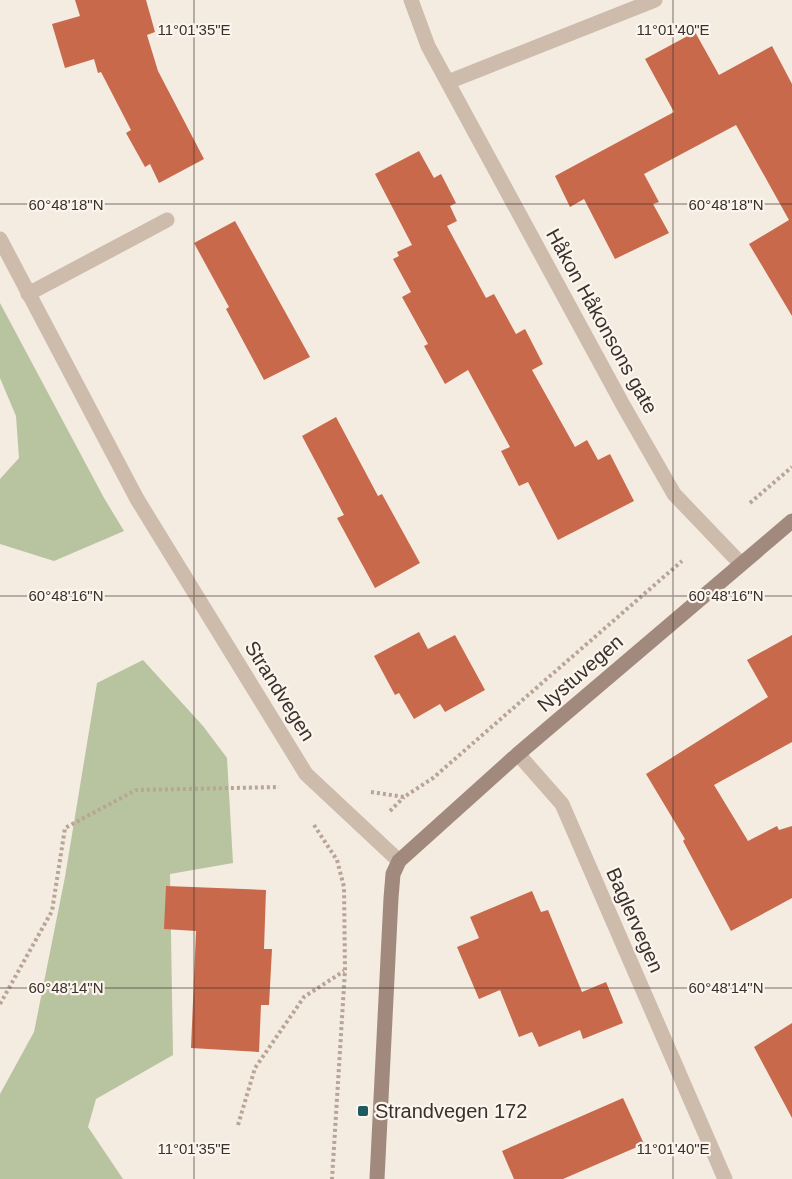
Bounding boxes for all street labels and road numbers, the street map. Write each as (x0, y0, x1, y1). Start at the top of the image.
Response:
street label: Håkon Håkonsons gate (542, 225, 662, 417)
street label: Nystuvegen (533, 630, 627, 716)
street label: Strandvegen (241, 637, 319, 745)
street label: Baglervegen (602, 864, 668, 976)

